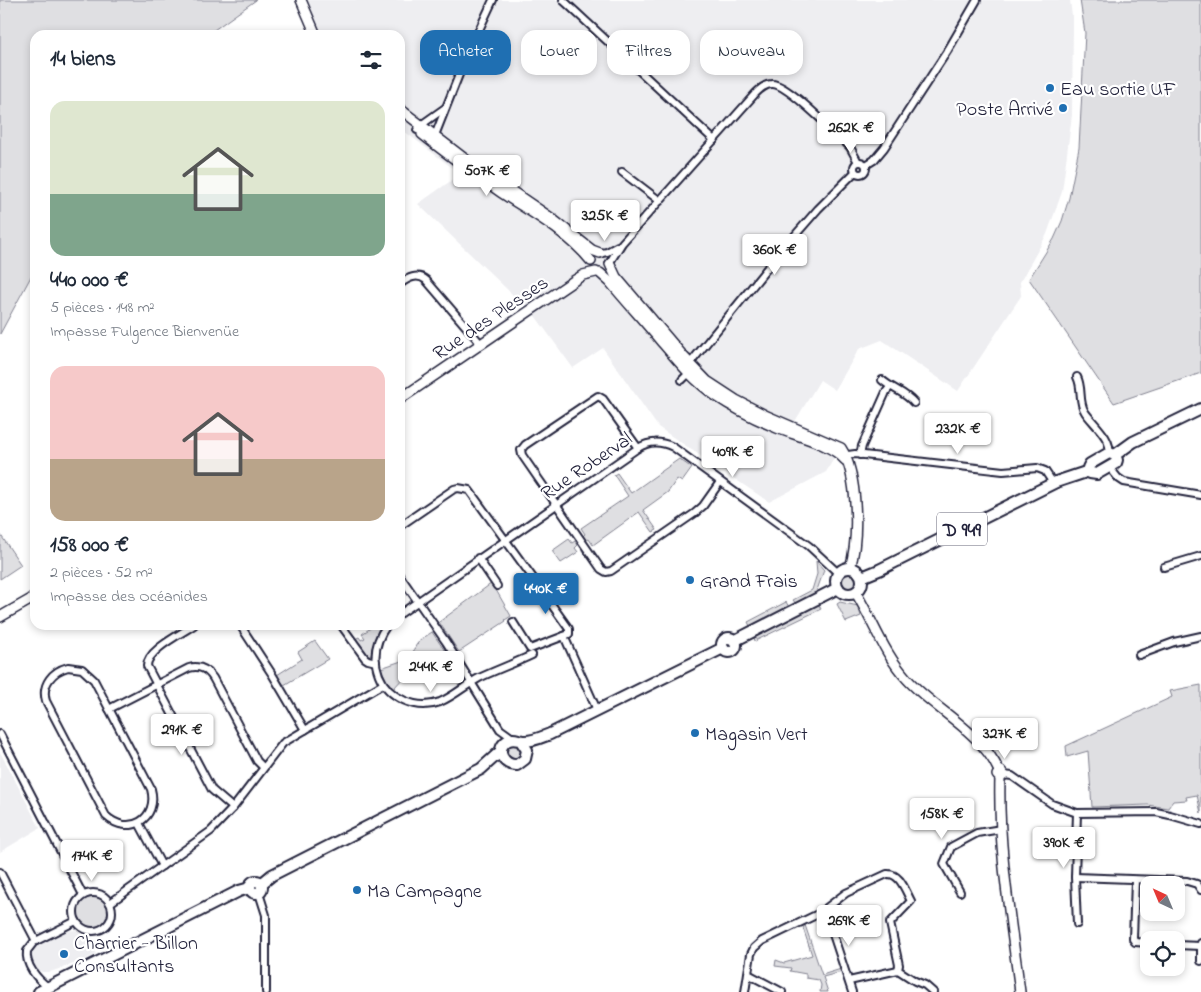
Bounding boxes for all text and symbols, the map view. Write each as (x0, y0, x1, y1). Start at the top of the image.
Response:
chip: Acheter (420, 30, 511, 75)
chip: Louer (521, 30, 597, 75)
chip: Filtres (607, 30, 690, 75)
chip: Nouveau (700, 30, 803, 75)
text: 14 biens (50, 45, 116, 75)
icon: filters (357, 46, 385, 74)
place label: Eau sortie UF (1060, 76, 1176, 105)
marker: Eau sortie UF (1044, 82, 1056, 94)
place label: Poste Arrivé (956, 96, 1053, 125)
marker: Poste Arrivé (1057, 102, 1069, 114)
pin: 262K € (810, 112, 892, 154)
text: 262K € (828, 116, 874, 140)
icon: home (173, 134, 263, 224)
pin: 507K € (446, 154, 528, 197)
text: 507K € (464, 159, 510, 183)
pin: 325K € (564, 200, 646, 242)
text: 325K € (582, 204, 628, 228)
pin: 360K € (734, 234, 816, 276)
text: 360K € (753, 238, 797, 262)
text: 440 000 € (50, 266, 129, 296)
street label: Rue des Plesses (428, 270, 555, 369)
text: 5 pièces · 148 m² (50, 296, 155, 320)
text: Impasse Fulgence Bienvenüe (50, 320, 239, 344)
icon: home (173, 399, 263, 489)
pin: 232K € (917, 412, 999, 455)
text: 232K € (935, 417, 981, 441)
street label: Rue Roberval (536, 426, 639, 508)
pin: 409K € (692, 436, 774, 478)
text: 409K € (712, 440, 754, 464)
road number: D 949 (937, 512, 987, 546)
text: 158 000 € (50, 531, 129, 561)
text: 2 pièces · 52 m² (50, 561, 153, 585)
place label: Grand Frais (700, 568, 798, 597)
pin: 440K € (505, 572, 587, 615)
marker: Grand Frais (684, 574, 696, 586)
text: 440K € (524, 577, 568, 601)
text: Impasse des Océanides (50, 585, 208, 609)
pin: 244K € (390, 650, 472, 693)
text: 244K € (409, 655, 453, 679)
pin: 291K € (141, 714, 223, 756)
text: 291K € (162, 718, 202, 742)
pin: 327K € (964, 718, 1046, 760)
place label: Magasin Vert (705, 721, 808, 751)
text: 327K € (983, 722, 1027, 746)
marker: Magasin Vert (689, 727, 701, 739)
pin: 158K € (901, 798, 983, 840)
text: 158K € (920, 802, 964, 826)
pin: 390K € (1023, 826, 1105, 869)
text: 390K € (1043, 831, 1085, 855)
pin: 174K € (51, 840, 133, 882)
text: 174K € (71, 844, 113, 868)
north arrow (1140, 876, 1185, 921)
map controls (1140, 876, 1185, 976)
place label: Ma Campagne (367, 878, 482, 908)
marker: Ma Campagne (351, 884, 363, 896)
pin: 269K € (808, 904, 890, 947)
text: 269K € (828, 909, 870, 933)
place label: Charrier - Billon Consultants (74, 930, 198, 982)
button: locate (1140, 931, 1185, 976)
marker: Charrier - Billon Consultants (58, 948, 70, 960)

